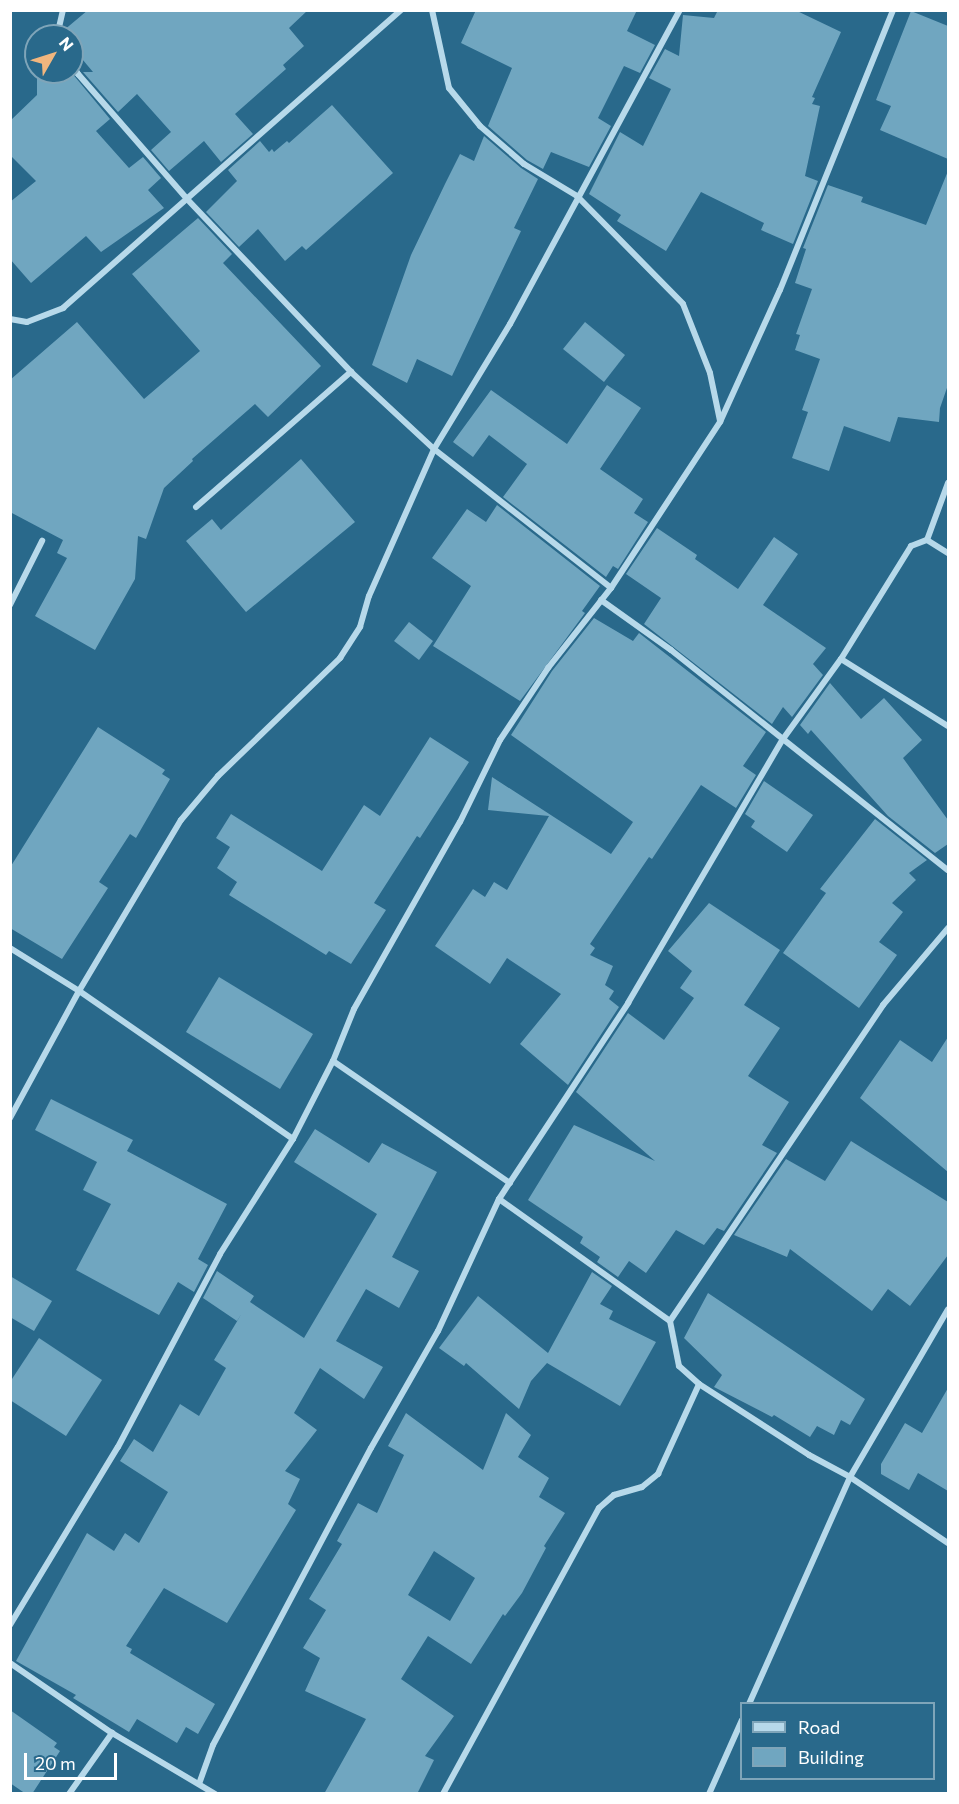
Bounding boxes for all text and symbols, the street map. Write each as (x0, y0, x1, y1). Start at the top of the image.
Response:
north arrow (24, 24, 84, 84)
text: N (56, 33, 78, 54)
legend (740, 1702, 935, 1780)
text: Road (798, 1716, 840, 1738)
scale bar (27, 1741, 120, 1779)
text: Building (798, 1746, 864, 1768)
text: 20 m (35, 1752, 76, 1774)

